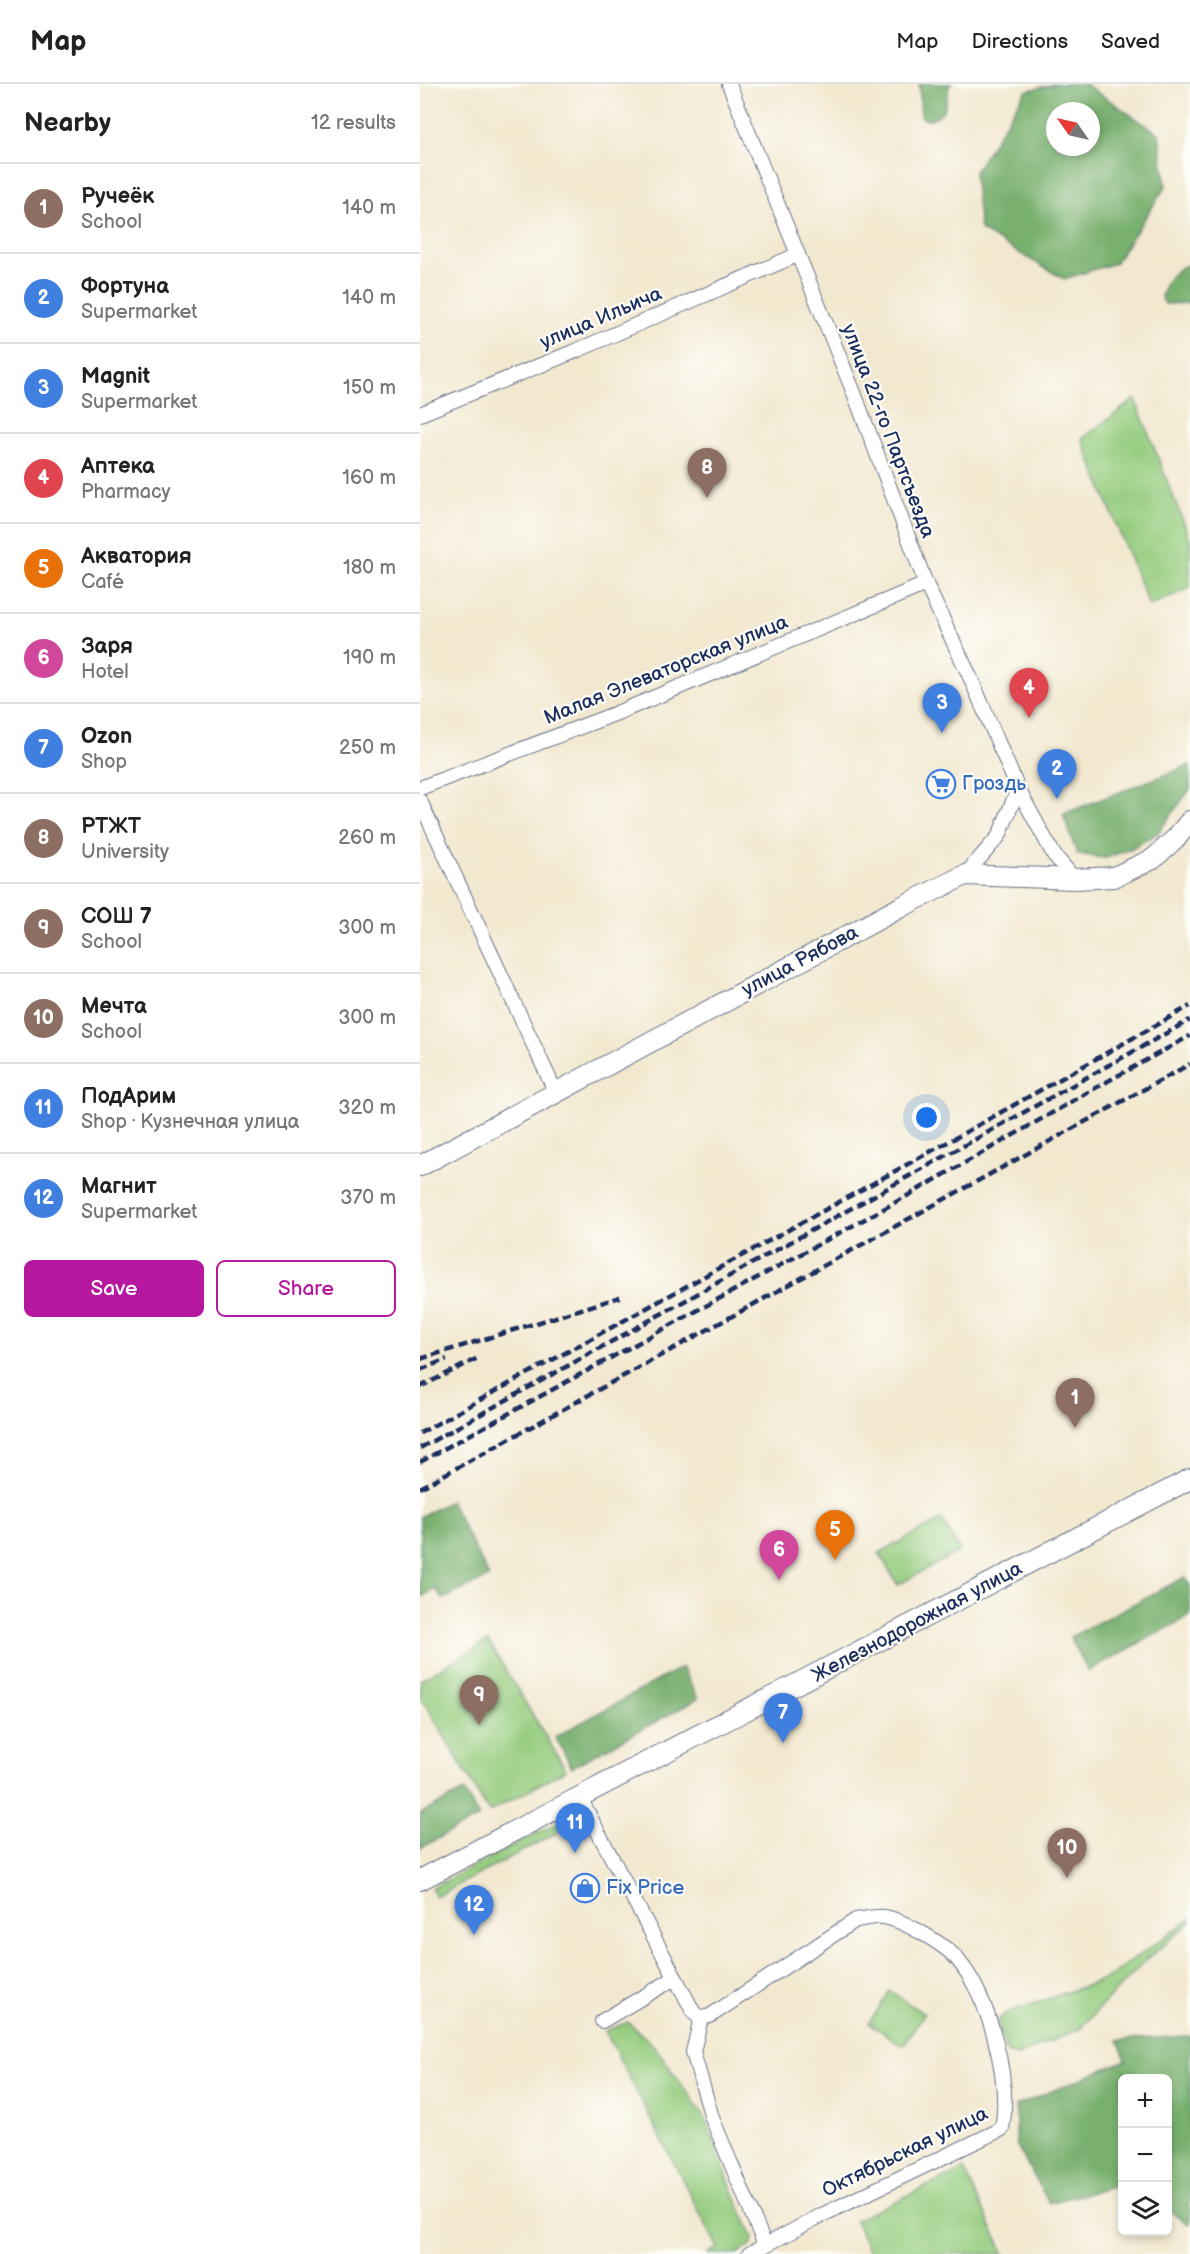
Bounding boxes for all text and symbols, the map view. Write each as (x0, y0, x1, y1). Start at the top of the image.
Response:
text: Map (30, 25, 86, 58)
text: Map (896, 29, 939, 54)
text: Directions (972, 29, 1068, 54)
text: Saved (1101, 29, 1160, 54)
north arrow (1046, 102, 1100, 156)
text: Nearby (24, 108, 111, 139)
text: 12 results (311, 111, 396, 135)
text: Ручеёк (81, 183, 154, 210)
text: 1 (39, 196, 48, 220)
text: 140 m (342, 196, 396, 220)
text: School (81, 210, 142, 234)
text: Фортуна (81, 273, 169, 300)
street label: улица Ильича (536, 281, 666, 354)
text: 2 (38, 286, 49, 310)
text: 140 m (342, 286, 396, 310)
text: Supermarket (81, 300, 197, 324)
street label: улица 22-го Партсъезда (836, 321, 940, 542)
text: Magnit (81, 363, 150, 390)
text: 3 (38, 376, 49, 400)
text: 150 m (343, 376, 396, 400)
text: Supermarket (81, 390, 197, 414)
pin: 8 (688, 448, 726, 498)
text: Аптека (81, 453, 155, 480)
text: 4 (38, 466, 49, 490)
text: 160 m (342, 466, 396, 490)
text: Pharmacy (81, 480, 171, 504)
text: Акватория (81, 543, 192, 570)
text: 5 (38, 556, 49, 580)
text: 180 m (343, 556, 396, 580)
text: Café (81, 570, 124, 594)
street label: Малая Элеваторская улица (541, 610, 792, 730)
text: Заря (81, 633, 133, 660)
text: 6 (37, 646, 50, 670)
text: 190 m (343, 646, 396, 670)
text: Hotel (81, 660, 129, 684)
pin: 4 (1010, 668, 1048, 718)
pin: 3 (922, 684, 962, 733)
text: Ozon (81, 723, 132, 750)
text: 7 (38, 736, 49, 760)
text: 250 m (339, 736, 396, 760)
text: Shop (81, 750, 127, 774)
pin: 2 (1038, 750, 1076, 799)
supermarket icon: Гроздь (925, 768, 957, 800)
place label: Гроздь (962, 772, 1026, 796)
text: РТЖТ (81, 813, 141, 840)
text: 8 (37, 826, 50, 850)
text: 260 m (338, 826, 396, 850)
text: University (81, 840, 169, 864)
text: СОШ 7 (81, 903, 152, 930)
text: 9 (38, 916, 49, 940)
text: 300 m (338, 916, 396, 940)
street label: улица Рябова (738, 920, 862, 1002)
text: School (81, 930, 142, 954)
text: Мечта (81, 993, 147, 1020)
text: 10 (33, 1006, 54, 1030)
text: 300 m (338, 1006, 396, 1030)
text: School (81, 1020, 142, 1044)
text: ПодАрим (81, 1083, 176, 1110)
text: 11 (35, 1096, 52, 1120)
text: 320 m (338, 1096, 396, 1120)
your location (912, 1103, 941, 1132)
text: Shop · Кузнечная улица (81, 1110, 300, 1134)
text: Магнит (81, 1173, 157, 1200)
text: 12 (33, 1186, 54, 1210)
text: 370 m (340, 1186, 396, 1210)
text: Supermarket (81, 1200, 197, 1224)
button: Save (24, 1260, 204, 1317)
button: Share (216, 1260, 396, 1317)
pin: 1 (1056, 1378, 1094, 1428)
pin: 5 (816, 1510, 854, 1560)
pin: 6 (760, 1530, 798, 1580)
street label: Железнодорожная улица (808, 1556, 1026, 1688)
pin: 9 (460, 1676, 498, 1725)
pin: 7 (764, 1694, 802, 1743)
pin: 11 (556, 1804, 594, 1853)
pin: 10 (1048, 1828, 1086, 1878)
shop icon: Fix Price (569, 1872, 601, 1904)
place label: Fix Price (606, 1876, 684, 1900)
pin: 12 (454, 1886, 494, 1935)
map controls (1118, 2074, 1172, 2236)
button: + (1118, 2074, 1172, 2128)
street label: Октябрьская улица (818, 2101, 992, 2203)
button: − (1118, 2128, 1172, 2182)
button: layers (1118, 2182, 1172, 2236)

